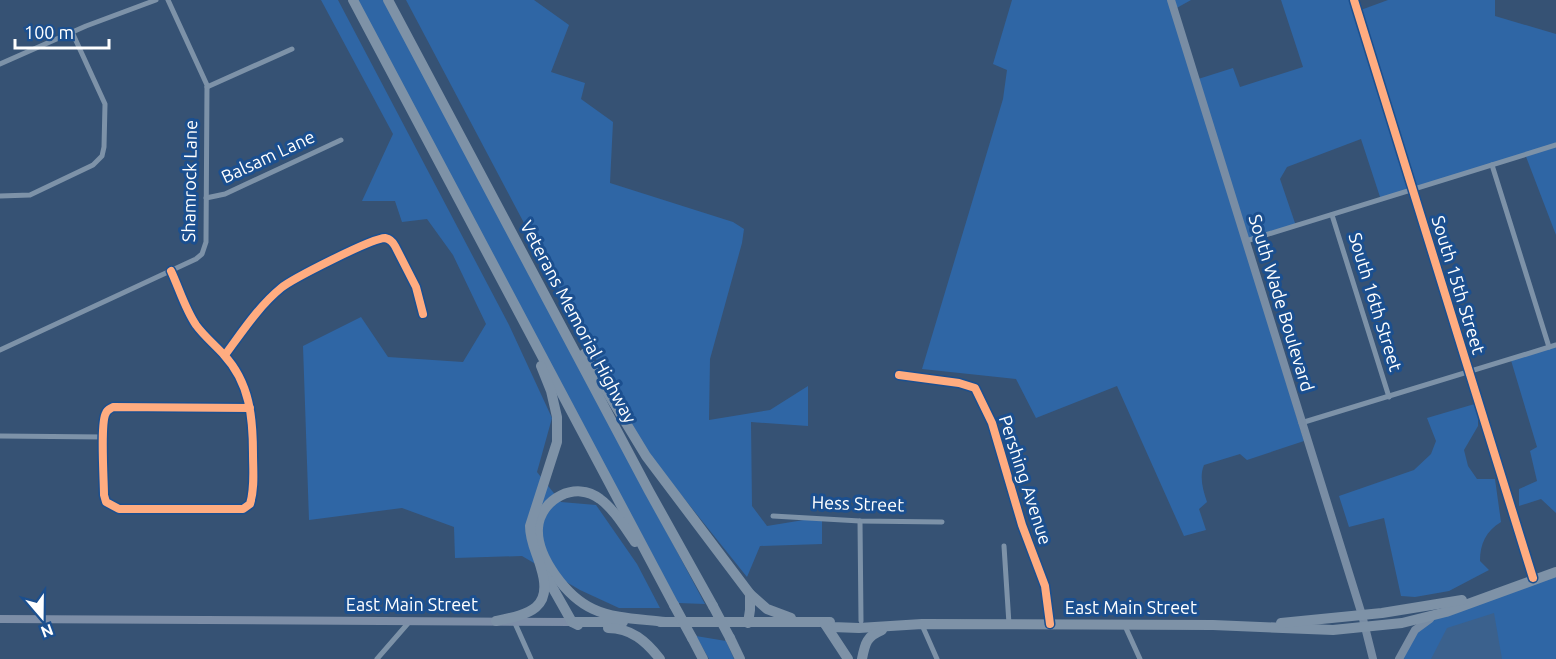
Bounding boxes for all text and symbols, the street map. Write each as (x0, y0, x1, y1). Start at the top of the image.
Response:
scale bar (15, 12, 110, 50)
text: 100 m (24, 22, 74, 42)
street label: Shamrock Lane (178, 120, 200, 242)
street label: Balsam Lane (218, 126, 317, 186)
street label: South Wade Boulevard (1245, 212, 1318, 394)
street label: South 15th Street (1428, 213, 1490, 356)
street label: Veterans Memorial Highway (517, 217, 641, 426)
street label: South 16th Street (1345, 230, 1407, 373)
street label: Pershing Avenue (996, 412, 1056, 547)
street label: Hess Street (811, 491, 905, 515)
north arrow (12, 587, 72, 647)
street label: East Main Street (346, 594, 478, 614)
street label: East Main Street (1065, 597, 1197, 617)
text: N (38, 621, 56, 642)

